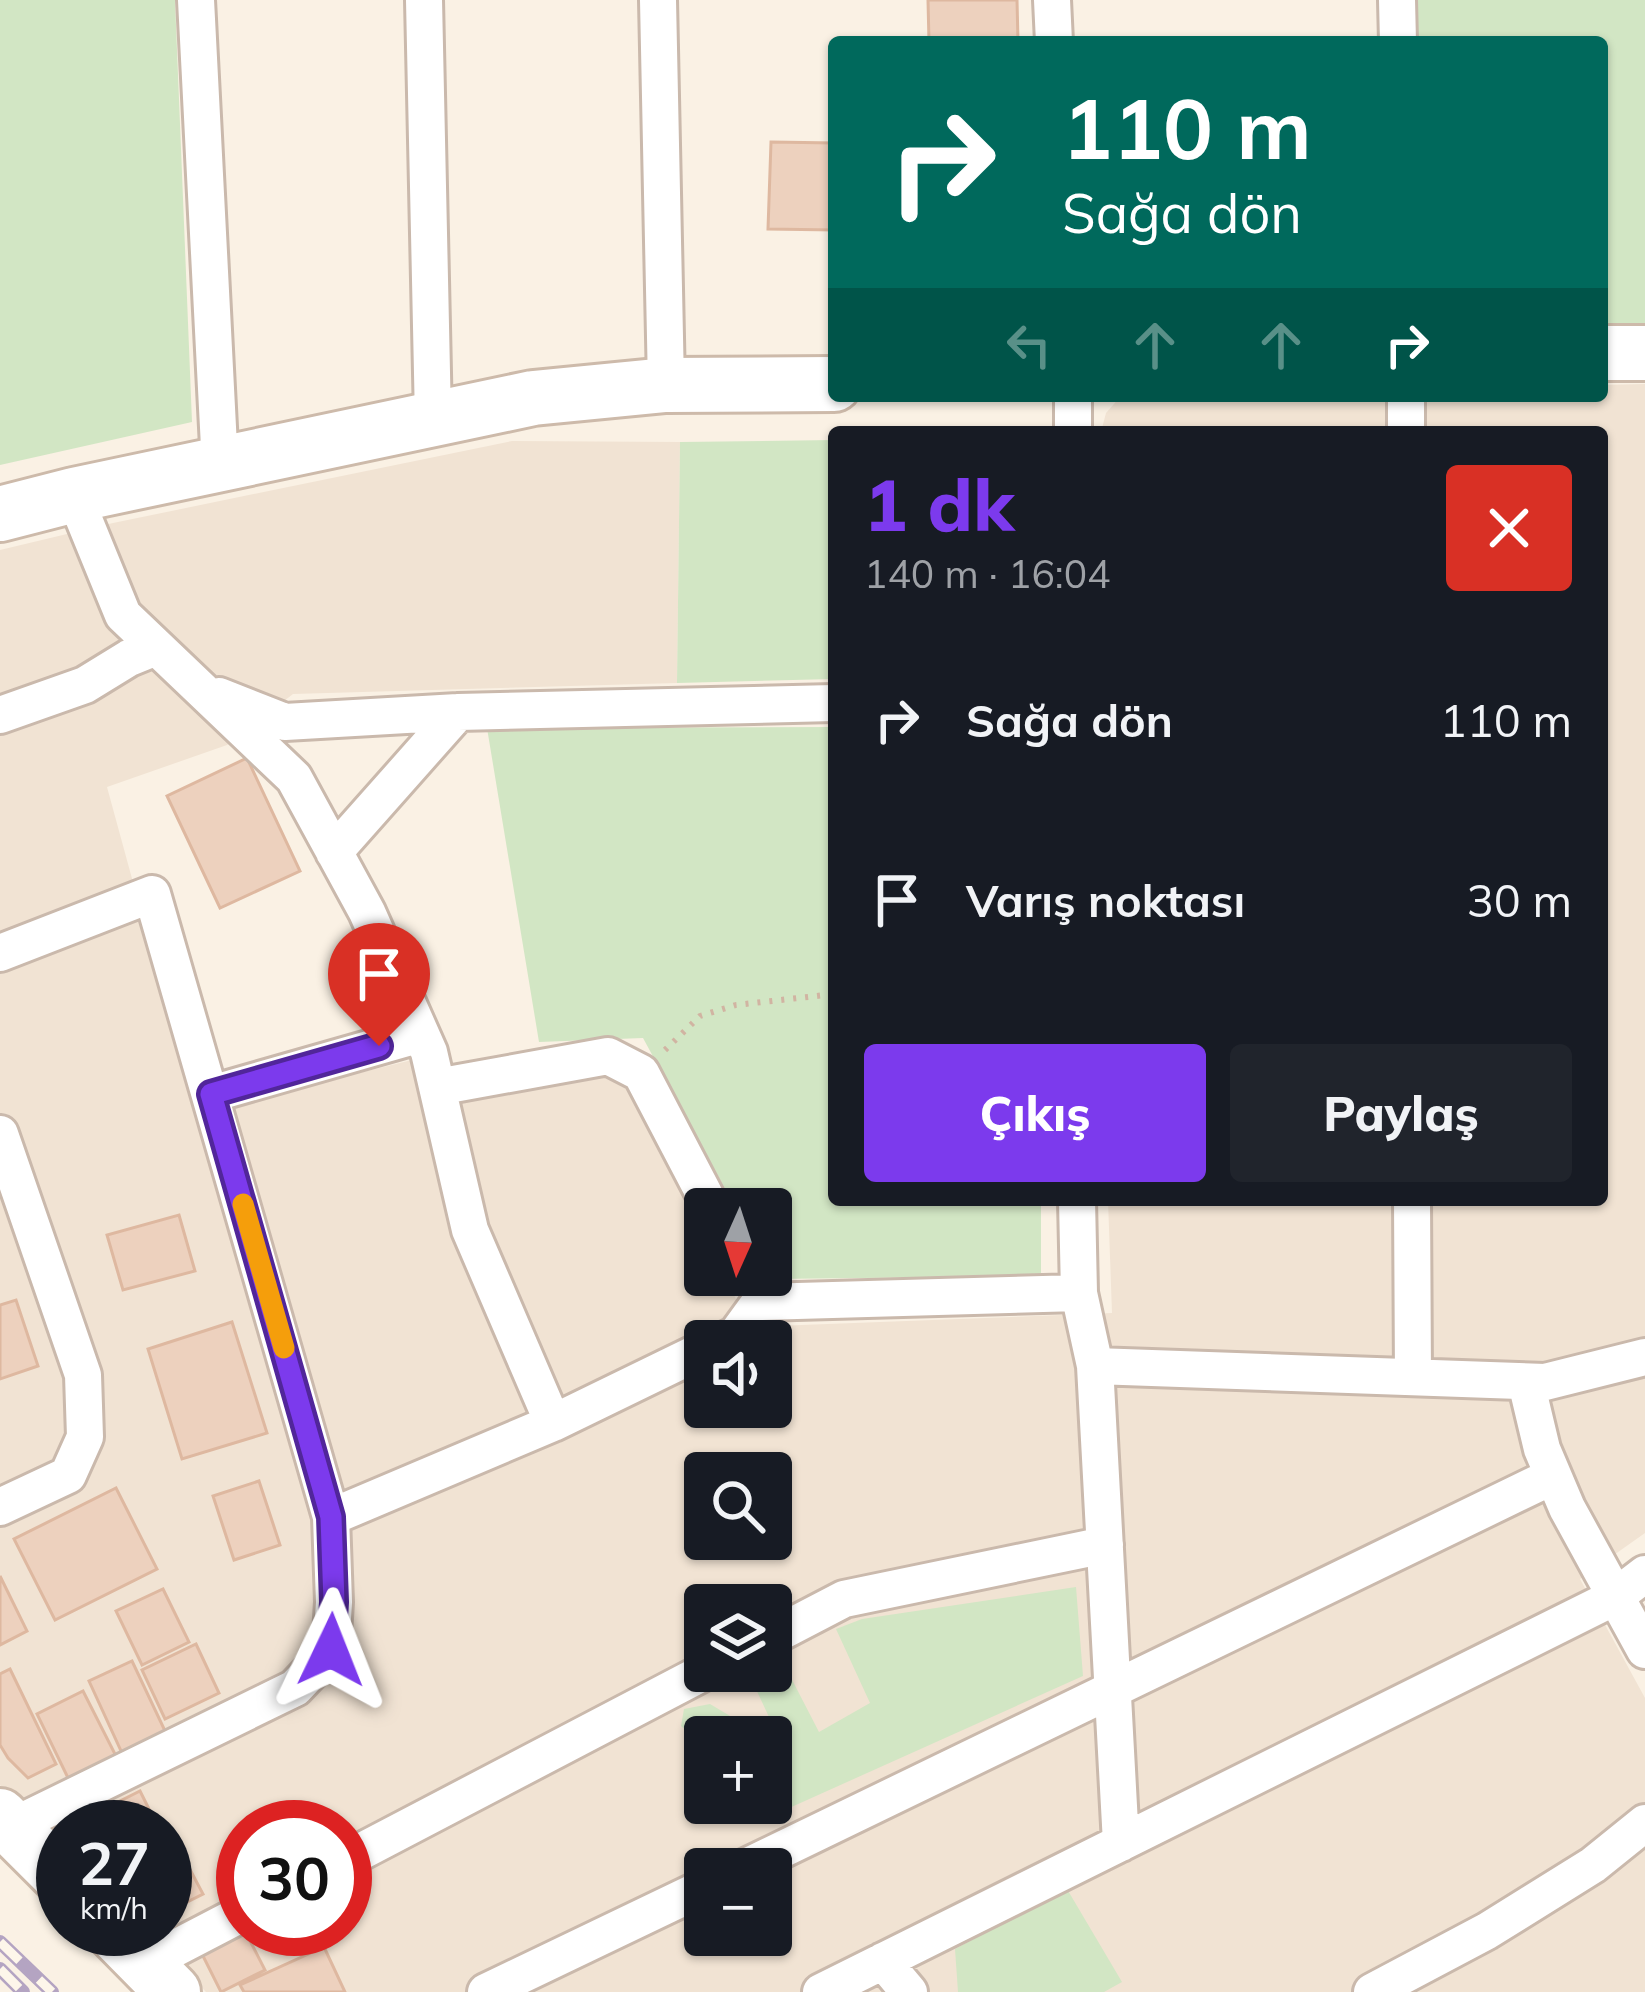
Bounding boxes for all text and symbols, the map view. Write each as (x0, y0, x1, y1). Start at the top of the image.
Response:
text: 110 m (1062, 75, 1312, 180)
icon: right (864, 84, 1020, 240)
text: Sağa dön (1062, 179, 1302, 247)
icon: left (996, 312, 1062, 378)
icon: ahead (1122, 312, 1188, 378)
icon: ahead (1248, 312, 1314, 378)
icon: right (1374, 312, 1440, 378)
text: 1 dk (864, 459, 1014, 549)
button: close (1446, 465, 1572, 591)
text: 140 m · 16:04 (864, 549, 1110, 598)
icon: right (864, 687, 930, 753)
text: Sağa dön (966, 692, 1173, 748)
text: 110 m (1440, 692, 1572, 748)
icon: arrive (864, 867, 930, 933)
text: Varış noktası (966, 872, 1245, 928)
text: 30 m (1467, 872, 1572, 928)
pin (328, 923, 430, 1046)
icon: arrive (346, 941, 412, 1007)
button: Çıkış (864, 1044, 1206, 1182)
button: Paylaş (1230, 1044, 1572, 1182)
north arrow (684, 1188, 792, 1296)
map controls (684, 1188, 792, 1956)
button: sound (684, 1320, 792, 1428)
button: search (684, 1452, 792, 1560)
button: layers (684, 1584, 792, 1692)
position arrow (268, 1587, 394, 1713)
button: + (684, 1716, 792, 1824)
speed limit sign: 30 (216, 1800, 372, 1956)
text: 27 (78, 1825, 150, 1900)
button: − (684, 1848, 792, 1956)
text: km/h (80, 1889, 148, 1927)

